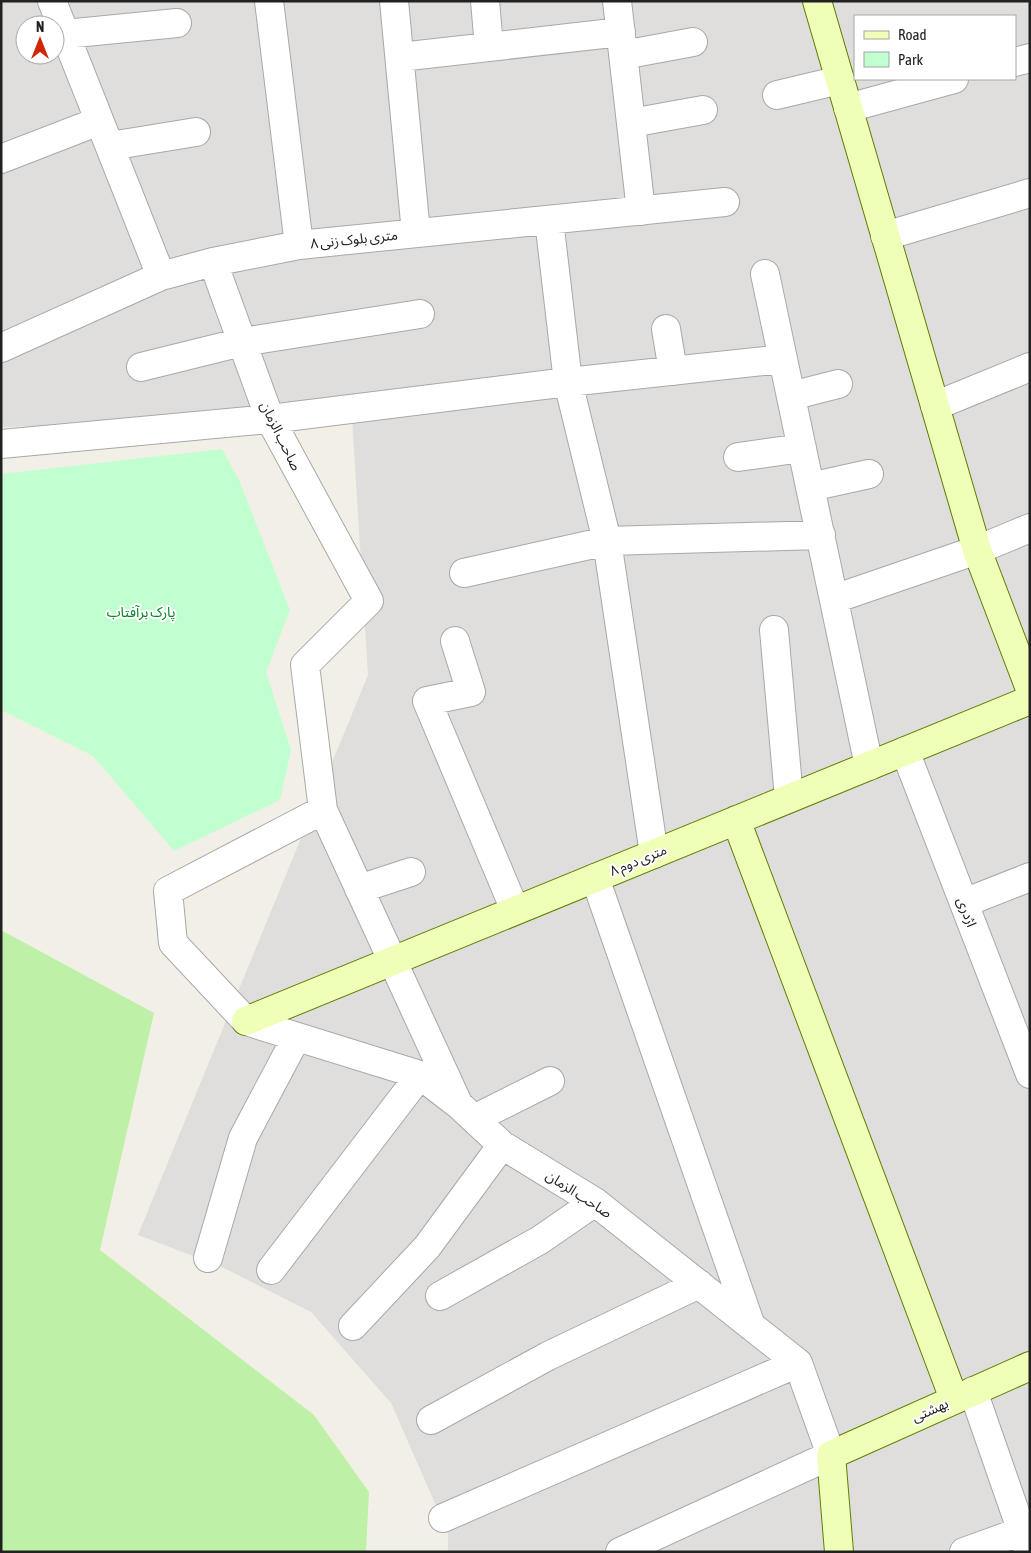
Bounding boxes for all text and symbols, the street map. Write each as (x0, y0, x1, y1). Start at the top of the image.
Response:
north arrow (15, 15, 65, 65)
legend (854, 15, 1016, 80)
text: N (36, 19, 44, 35)
text: Road (898, 26, 927, 43)
text: Park (898, 51, 923, 68)
street label: ۸ متری بلوک زنی (309, 226, 399, 253)
street label: صاحب الزمان (256, 399, 305, 474)
park label: پارک برآفتاب (107, 604, 175, 622)
street label: ۸ متری دوم (607, 841, 670, 881)
street label: اژدری (953, 895, 980, 929)
street label: صاحب الزمان (543, 1167, 615, 1222)
street label: بهشتی (909, 1395, 951, 1426)

